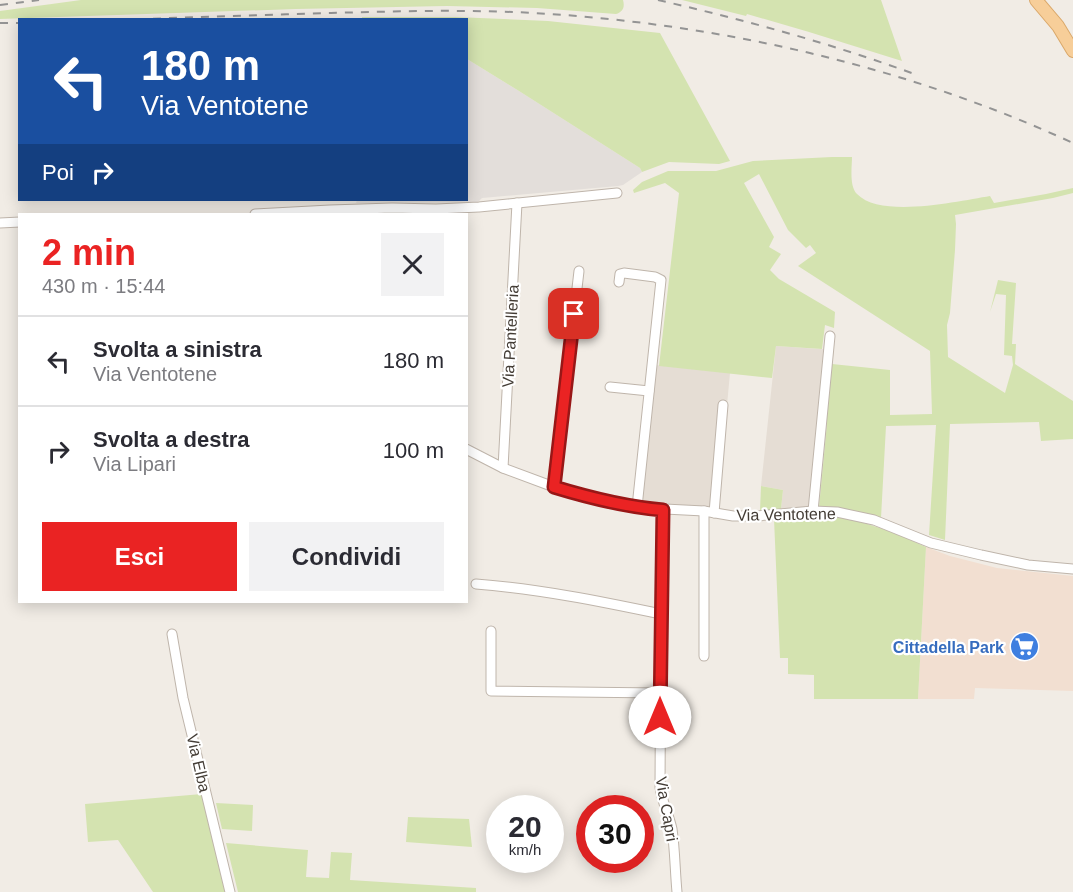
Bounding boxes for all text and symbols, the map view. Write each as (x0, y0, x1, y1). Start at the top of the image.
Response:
icon: left (42, 42, 120, 120)
text: 180 m (141, 42, 260, 89)
text: Via Ventotene (141, 91, 309, 121)
icon: right (86, 156, 119, 189)
text: Poi (42, 160, 74, 185)
text: 2 min (42, 232, 136, 273)
button: close (381, 233, 444, 296)
text: 430 m · 15:44 (42, 275, 165, 297)
street label: Via Pantelleria (499, 284, 522, 388)
pin (548, 288, 599, 339)
icon: arrive (557, 297, 590, 330)
text: Svolta a sinistra (93, 337, 262, 362)
icon: left (42, 345, 75, 378)
text: 180 m (383, 348, 444, 373)
text: Via Ventotene (93, 363, 217, 385)
text: Svolta a destra (93, 427, 250, 452)
icon: right (42, 435, 75, 468)
text: 100 m (383, 438, 444, 463)
text: Via Lipari (93, 453, 176, 475)
street label: Via Ventotene (736, 505, 836, 524)
button: Esci (42, 522, 237, 591)
button: Condividi (249, 522, 444, 591)
supermarket icon: Cittadella Park (1009, 631, 1041, 663)
place label: Cittadella Park (893, 639, 1004, 656)
position arrow (628, 685, 692, 749)
street label: Via Elba (184, 732, 213, 794)
street label: Via Capri (652, 775, 681, 843)
speed limit sign: 30 (576, 795, 654, 873)
text: 20 (508, 810, 542, 843)
text: km/h (509, 841, 541, 858)

